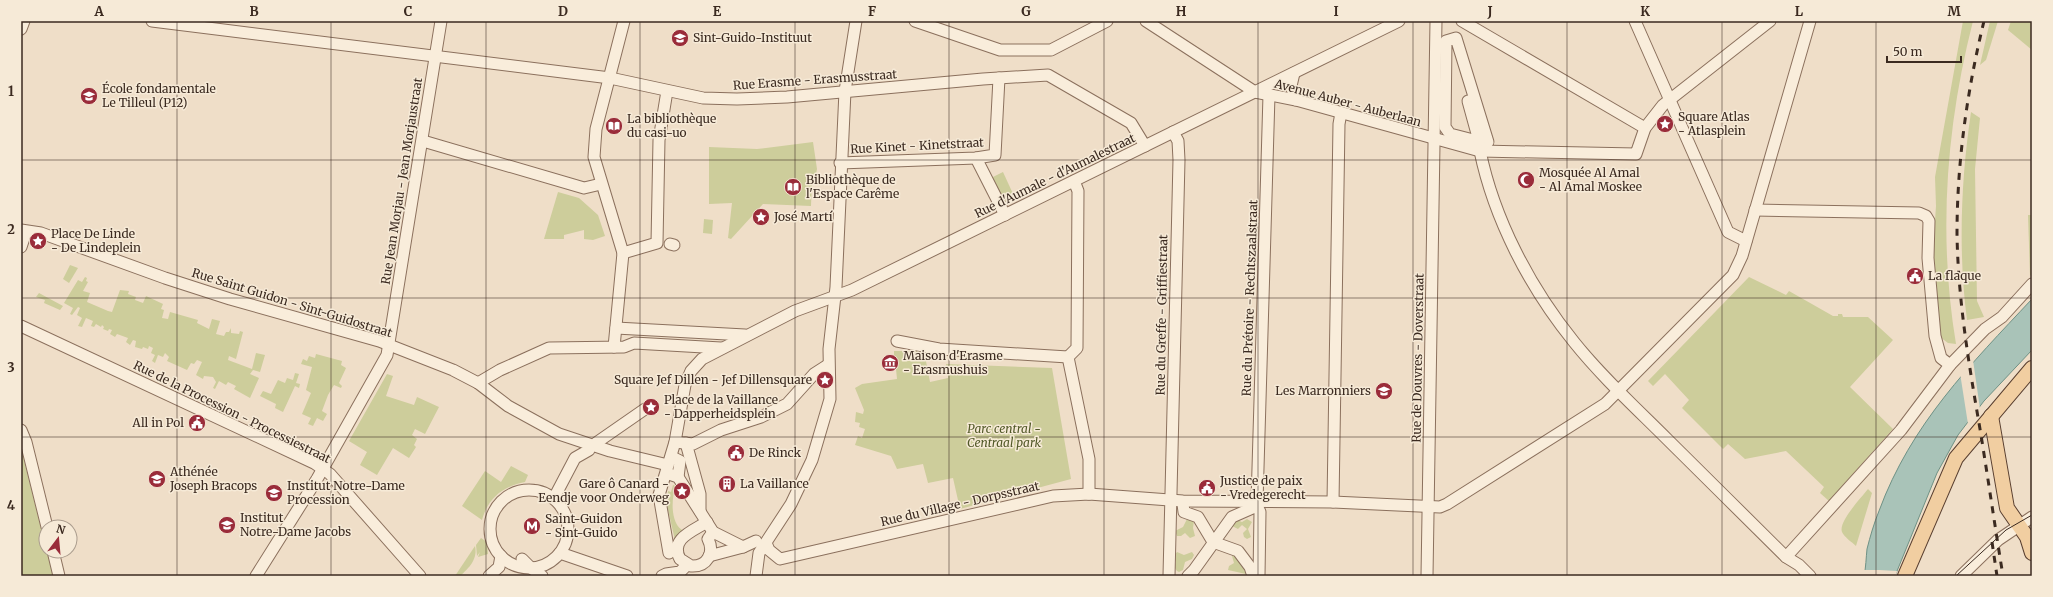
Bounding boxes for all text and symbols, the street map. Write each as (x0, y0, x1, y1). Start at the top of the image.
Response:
text: A (93, 3, 104, 20)
text: B (249, 3, 259, 20)
text: C (404, 3, 413, 20)
text: D (558, 3, 568, 20)
text: E (713, 3, 722, 20)
text: F (868, 3, 876, 20)
text: G (1021, 3, 1031, 20)
text: H (1176, 3, 1187, 20)
text: I (1333, 3, 1339, 20)
text: J (1486, 3, 1493, 20)
text: K (1640, 3, 1650, 20)
text: L (1795, 3, 1804, 20)
text: M (1947, 3, 1961, 20)
school or university icon: Sint-Guido-Instituut (670, 28, 690, 48)
place label: Sint-Guido-Instituut (693, 30, 812, 45)
scale bar (1887, 38, 1961, 64)
text: 50 m (1893, 44, 1922, 59)
street label: Rue Erasme - Erasmusstraat (732, 66, 898, 93)
street label: Avenue Auber - Auberlaan (1272, 75, 1423, 129)
street label: Rue Jean Morjau - Jean Morjaustraat (378, 76, 425, 285)
place label: École fondamentale Le Tilleul (P12) (102, 81, 216, 110)
text: 1 (8, 83, 14, 100)
school or university icon: École fondamentale Le Tilleul (P12) (79, 86, 99, 106)
place label: Square Atlas - Atlasplein (1678, 109, 1750, 138)
place label: La bibliothèque du casi-uo (627, 111, 716, 140)
place icon: Square Atlas - Atlasplein (1655, 114, 1675, 134)
library icon: La bibliothèque du casi-uo (604, 116, 624, 136)
street label: Rue d'Aumale - d'Aumalestraat (972, 130, 1138, 221)
street label: Rue Kinet - Kinetstraat (850, 134, 984, 156)
place label: Mosquée Al Amal - Al Amal Moskee (1539, 165, 1642, 194)
mosque icon: Mosquée Al Amal - Al Amal Moskee (1516, 170, 1536, 190)
place label: Bibliothèque de l'Espace Carême (806, 172, 899, 201)
library icon: Bibliothèque de l'Espace Carême (783, 177, 803, 197)
street label: Rue du Prétoire - Rechtszaalstraat (1239, 199, 1260, 397)
place icon: José Martí (751, 207, 771, 227)
place label: José Martí (773, 209, 834, 224)
text: 2 (7, 221, 15, 238)
place label: Place De Linde - De Lindeplein (51, 226, 141, 255)
place icon: Place De Linde - De Lindeplein (28, 231, 48, 251)
street label: Rue du Greffe - Griffiestraat (1153, 234, 1170, 396)
street label: Rue Saint Guidon - Sint-Guidostraat (190, 265, 394, 340)
public building icon: La flaque (1905, 266, 1925, 286)
place label: La flaque (1928, 268, 1981, 283)
street label: Rue de Douvres - Doverstraat (1409, 273, 1426, 443)
place label: Maison d'Erasme - Erasmushuis (903, 348, 1003, 377)
museum icon: Maison d'Erasme - Erasmushuis (880, 353, 900, 373)
street label: Rue de la Procession - Processiestraat (131, 357, 333, 466)
text: 3 (7, 359, 15, 376)
place icon: Square Jef Dillen - Jef Dillensquare (815, 370, 835, 390)
place label: Square Jef Dillen - Jef Dillensquare (614, 372, 812, 387)
school or university icon: Les Marronniers (1374, 381, 1394, 401)
place label: Les Marronniers (1275, 383, 1371, 398)
place label: Place de la Vaillance - Dapperheidsplein (664, 392, 778, 421)
place icon: Place de la Vaillance - Dapperheidsplein (641, 397, 661, 417)
public building icon: All in Pol (187, 413, 207, 433)
place label: All in Pol (131, 415, 184, 430)
park label: Parc central - Centraal park (967, 421, 1042, 450)
public building icon: De Rinck (726, 443, 746, 463)
place label: De Rinck (749, 445, 802, 460)
place label: Athénée Joseph Bracops (169, 464, 257, 493)
school or university icon: Athénée Joseph Bracops (147, 469, 167, 489)
place label: Justice de paix - Vredegerecht (1219, 473, 1306, 502)
building icon: La Vaillance (717, 474, 737, 494)
place label: Gare ô Canard - Eendje voor Onderweg (538, 476, 670, 505)
place label: La Vaillance (740, 476, 809, 491)
place label: Institut Notre-Dame Procession (287, 478, 405, 507)
street label: Rue du Village - Dorpsstraat (879, 478, 1041, 529)
public building icon: Justice de paix - Vredegerecht (1197, 478, 1217, 498)
place icon: Gare ô Canard - Eendje voor Onderweg (672, 481, 692, 501)
school or university icon: Institut Notre-Dame Procession (264, 483, 284, 503)
text: 4 (7, 497, 16, 514)
place label: Institut Notre-Dame Jacobs (240, 510, 351, 539)
place label: Saint-Guidon - Sint-Guido (545, 511, 622, 540)
school or university icon: Institut Notre-Dame Jacobs (217, 515, 237, 535)
metro station icon: Saint-Guidon - Sint-Guido (522, 516, 542, 536)
north arrow (38, 519, 78, 559)
text: N (55, 521, 67, 537)

